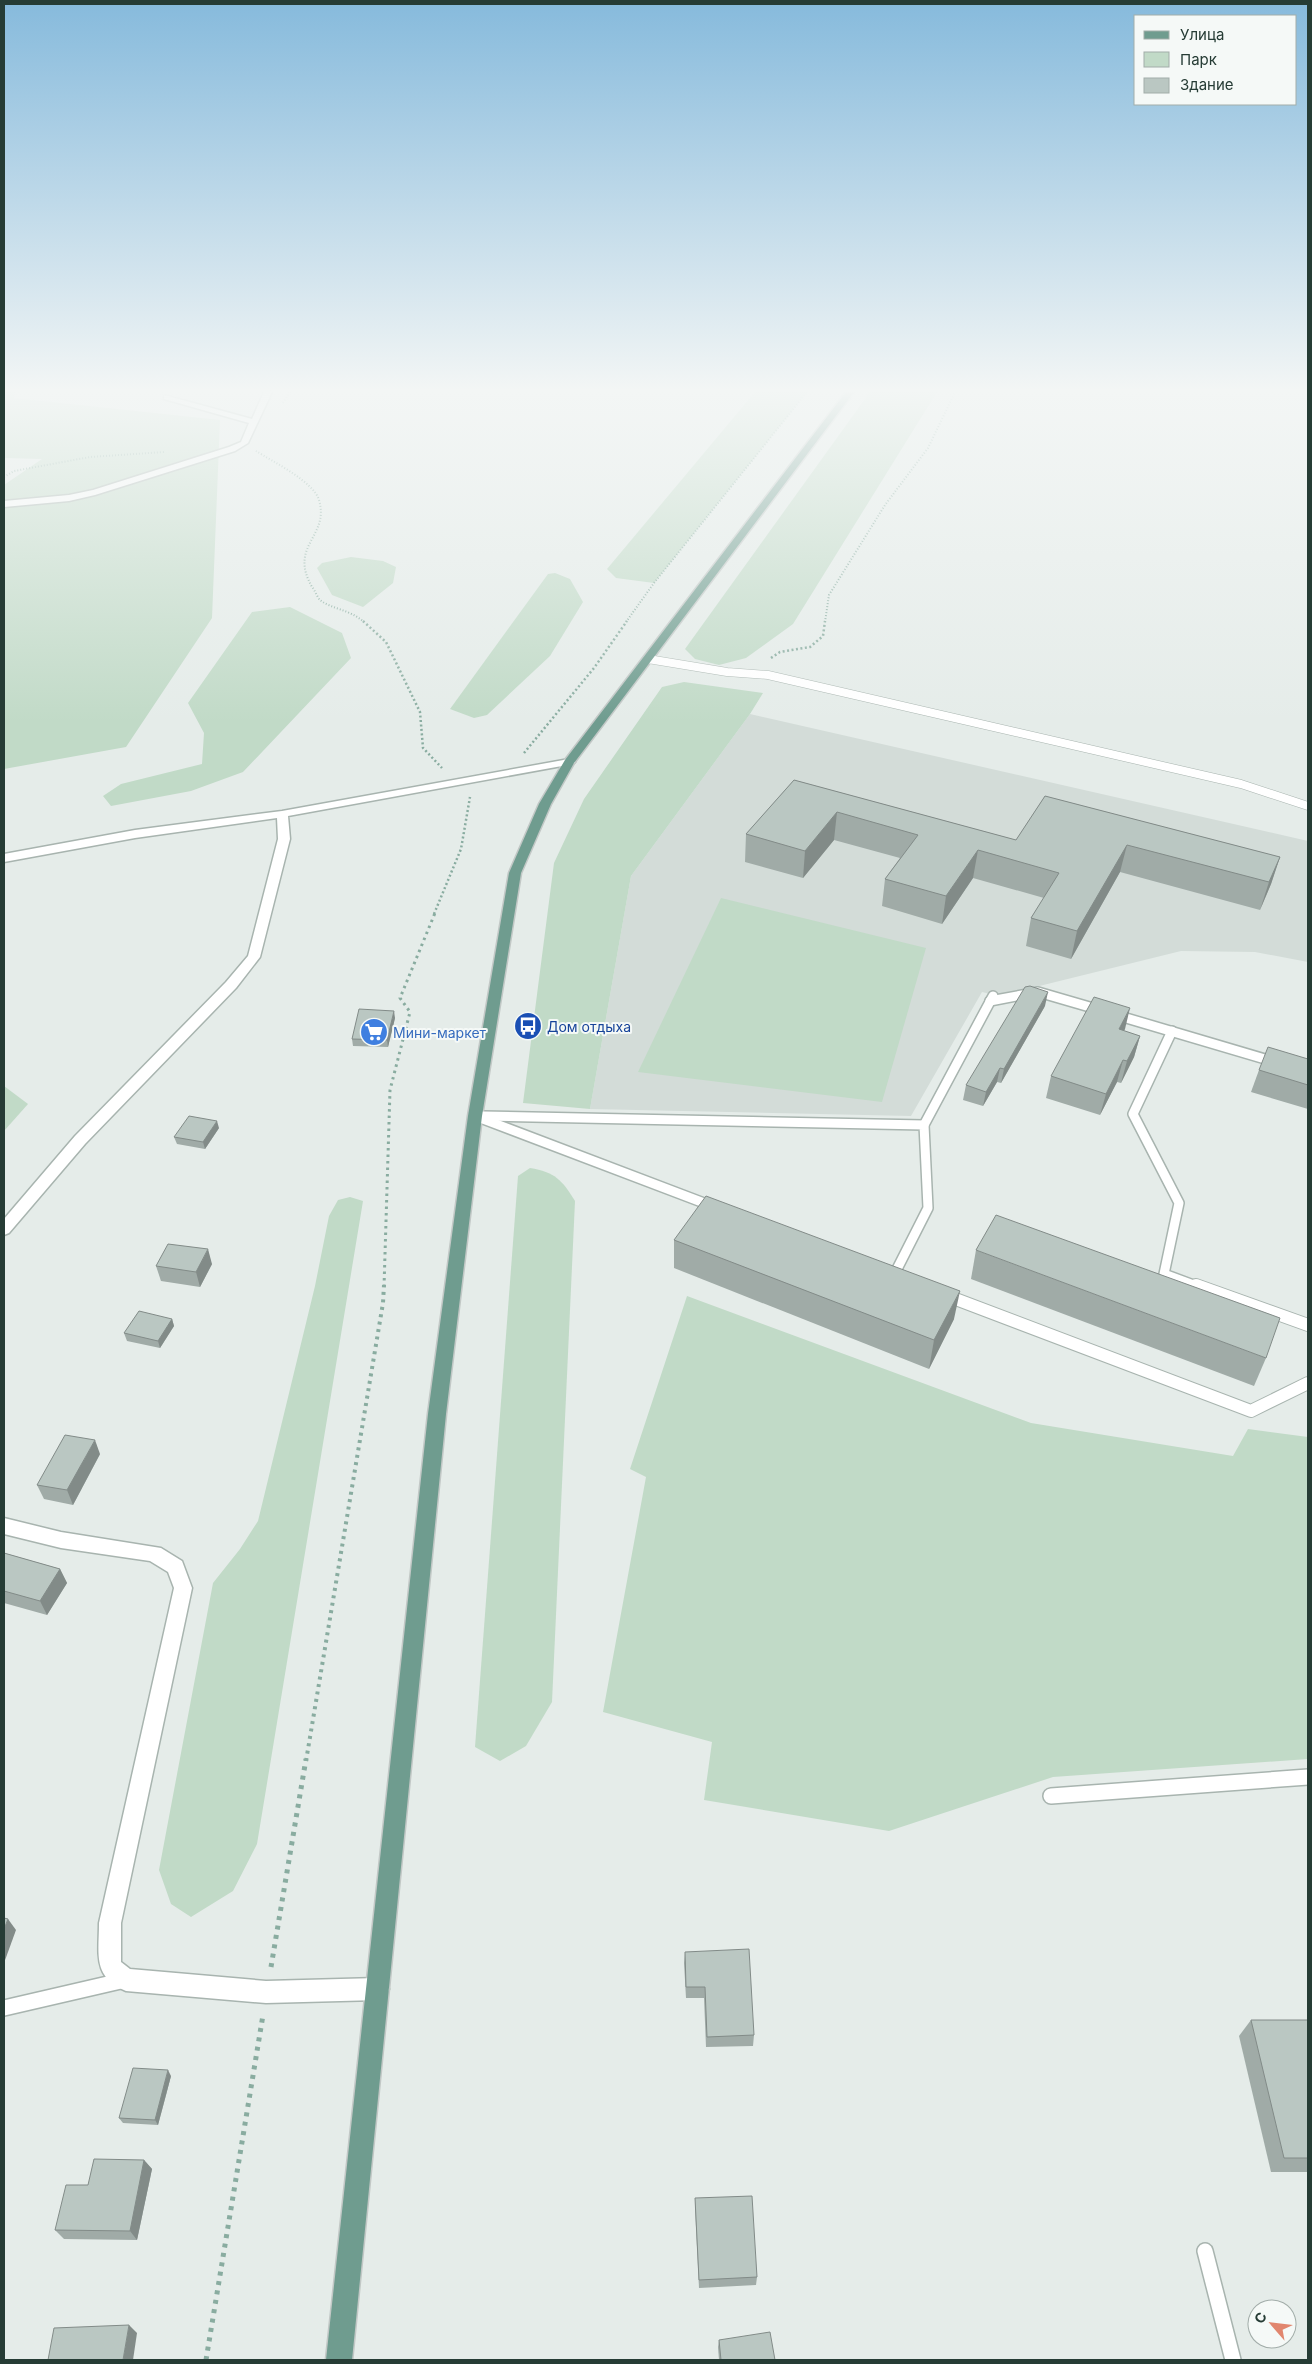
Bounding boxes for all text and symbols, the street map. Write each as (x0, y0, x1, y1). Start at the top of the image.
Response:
legend (1134, 15, 1297, 105)
text: Улица (1180, 25, 1224, 44)
text: Парк (1180, 50, 1217, 69)
text: Здание (1180, 75, 1234, 94)
bus stop icon: Дом отдыха (513, 1011, 543, 1041)
supermarket icon: Мини-маркет (359, 1017, 389, 1047)
place label: Дом отдыха (547, 1018, 631, 1035)
place label: Мини-маркет (393, 1024, 487, 1041)
north arrow (1247, 2299, 1297, 2349)
text: С (1250, 2309, 1270, 2326)

